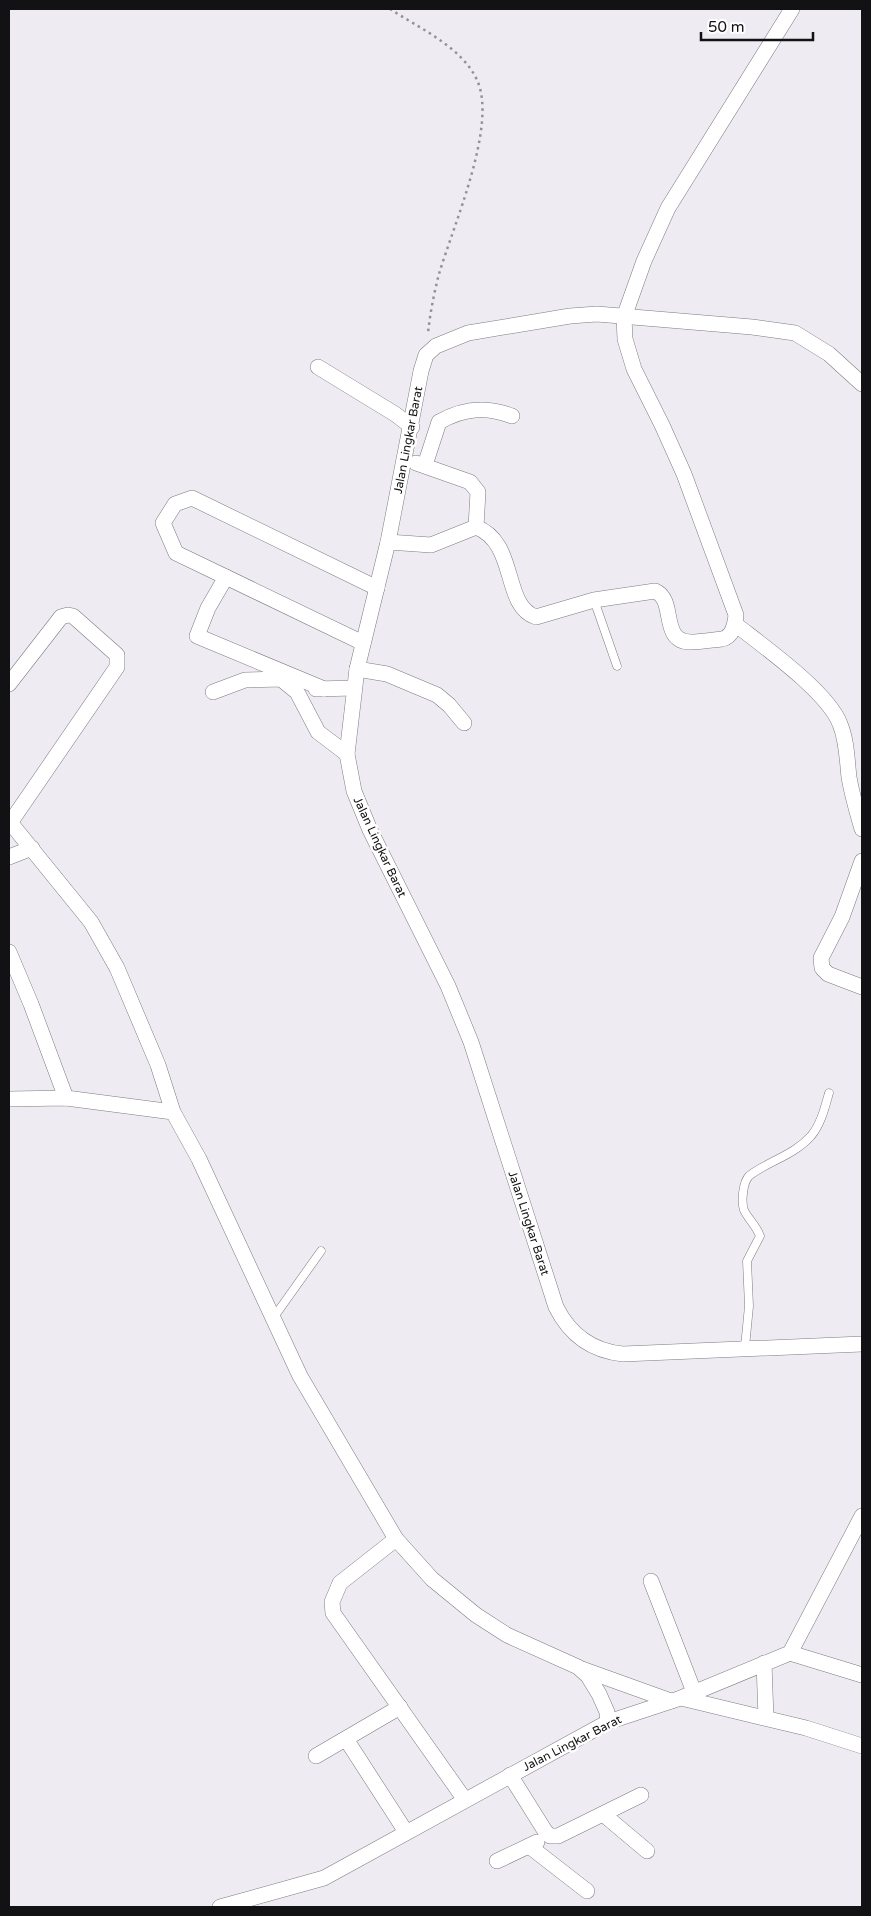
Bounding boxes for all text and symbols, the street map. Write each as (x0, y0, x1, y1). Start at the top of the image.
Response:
scale bar (701, 10, 814, 42)
text: 50 m (708, 18, 745, 36)
street label: Jalan Lingkar Barat (391, 385, 425, 495)
street label: Jalan Lingkar Barat (351, 795, 410, 900)
street label: Jalan Lingkar Barat (506, 1169, 553, 1277)
street label: Jalan Lingkar Barat (520, 1712, 624, 1774)

